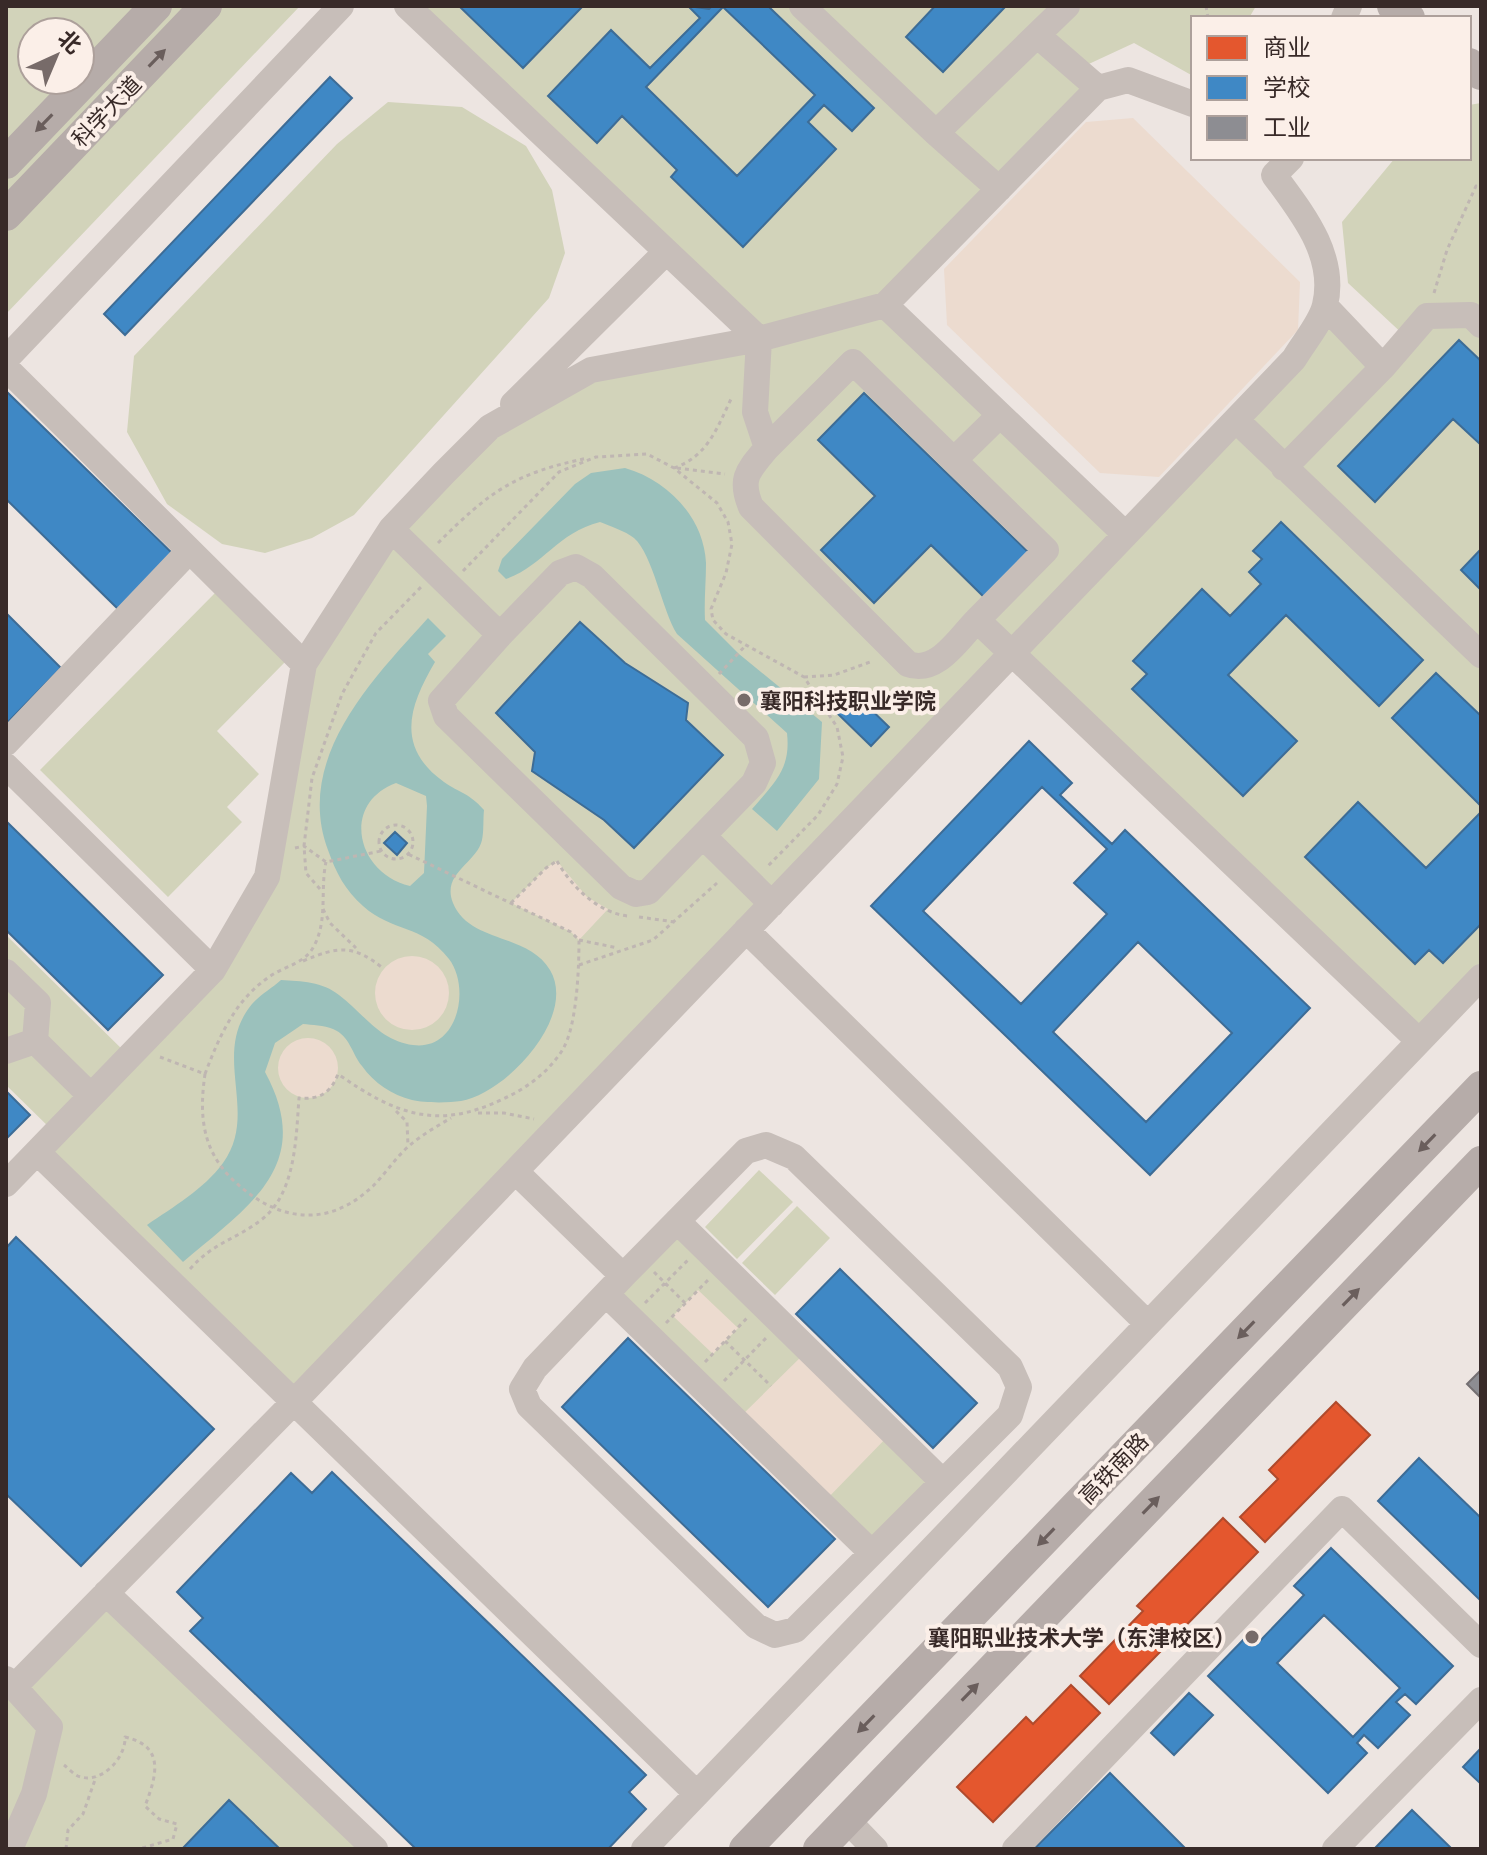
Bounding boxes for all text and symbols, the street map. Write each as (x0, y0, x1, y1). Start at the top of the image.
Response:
north arrow (16, 16, 96, 96)
legend (1191, 16, 1471, 160)
text: 北 (54, 25, 87, 58)
text: 商业 (1263, 34, 1311, 61)
one-way arrow (147, 49, 165, 68)
street label: 科学大道 (66, 71, 146, 151)
text: 学校 (1263, 74, 1311, 101)
one-way arrow (36, 113, 54, 132)
text: 工业 (1263, 114, 1311, 141)
place label: 襄阳科技职业学院 (760, 688, 936, 713)
marker: 襄阳科技职业学院 (735, 691, 753, 709)
one-way arrow (1418, 1133, 1437, 1152)
one-way arrow (1341, 1288, 1359, 1307)
one-way arrow (1237, 1320, 1256, 1339)
street label: 高铁南路 (1073, 1428, 1153, 1508)
one-way arrow (1141, 1496, 1159, 1515)
one-way arrow (1037, 1527, 1056, 1546)
place label: 襄阳职业技术大学（东津校区） (928, 1625, 1236, 1650)
marker: 襄阳职业技术大学（东津校区） (1243, 1628, 1261, 1646)
one-way arrow (961, 1683, 979, 1702)
one-way arrow (857, 1714, 875, 1733)

